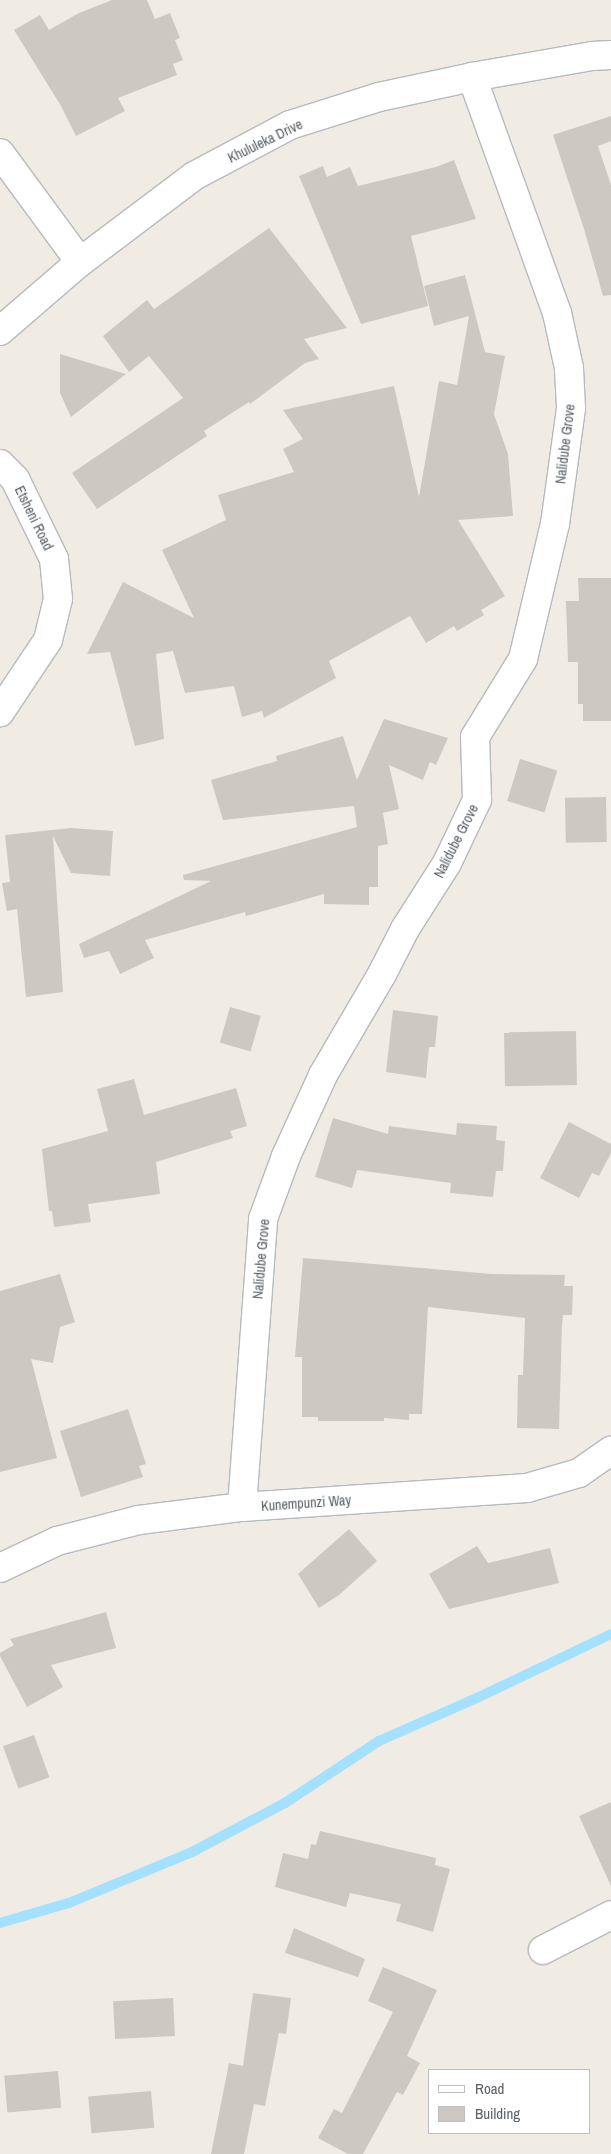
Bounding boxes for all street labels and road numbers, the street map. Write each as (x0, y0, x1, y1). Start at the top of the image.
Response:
street label: Khululeka Drive (225, 116, 305, 166)
street label: Nalidube Grove (552, 403, 578, 485)
street label: Etsheni Road (11, 483, 57, 553)
street label: Nalidube Grove (430, 801, 482, 881)
street label: Nalidube Grove (249, 1218, 273, 1300)
street label: Kunempunzi Way (260, 1491, 352, 1515)

